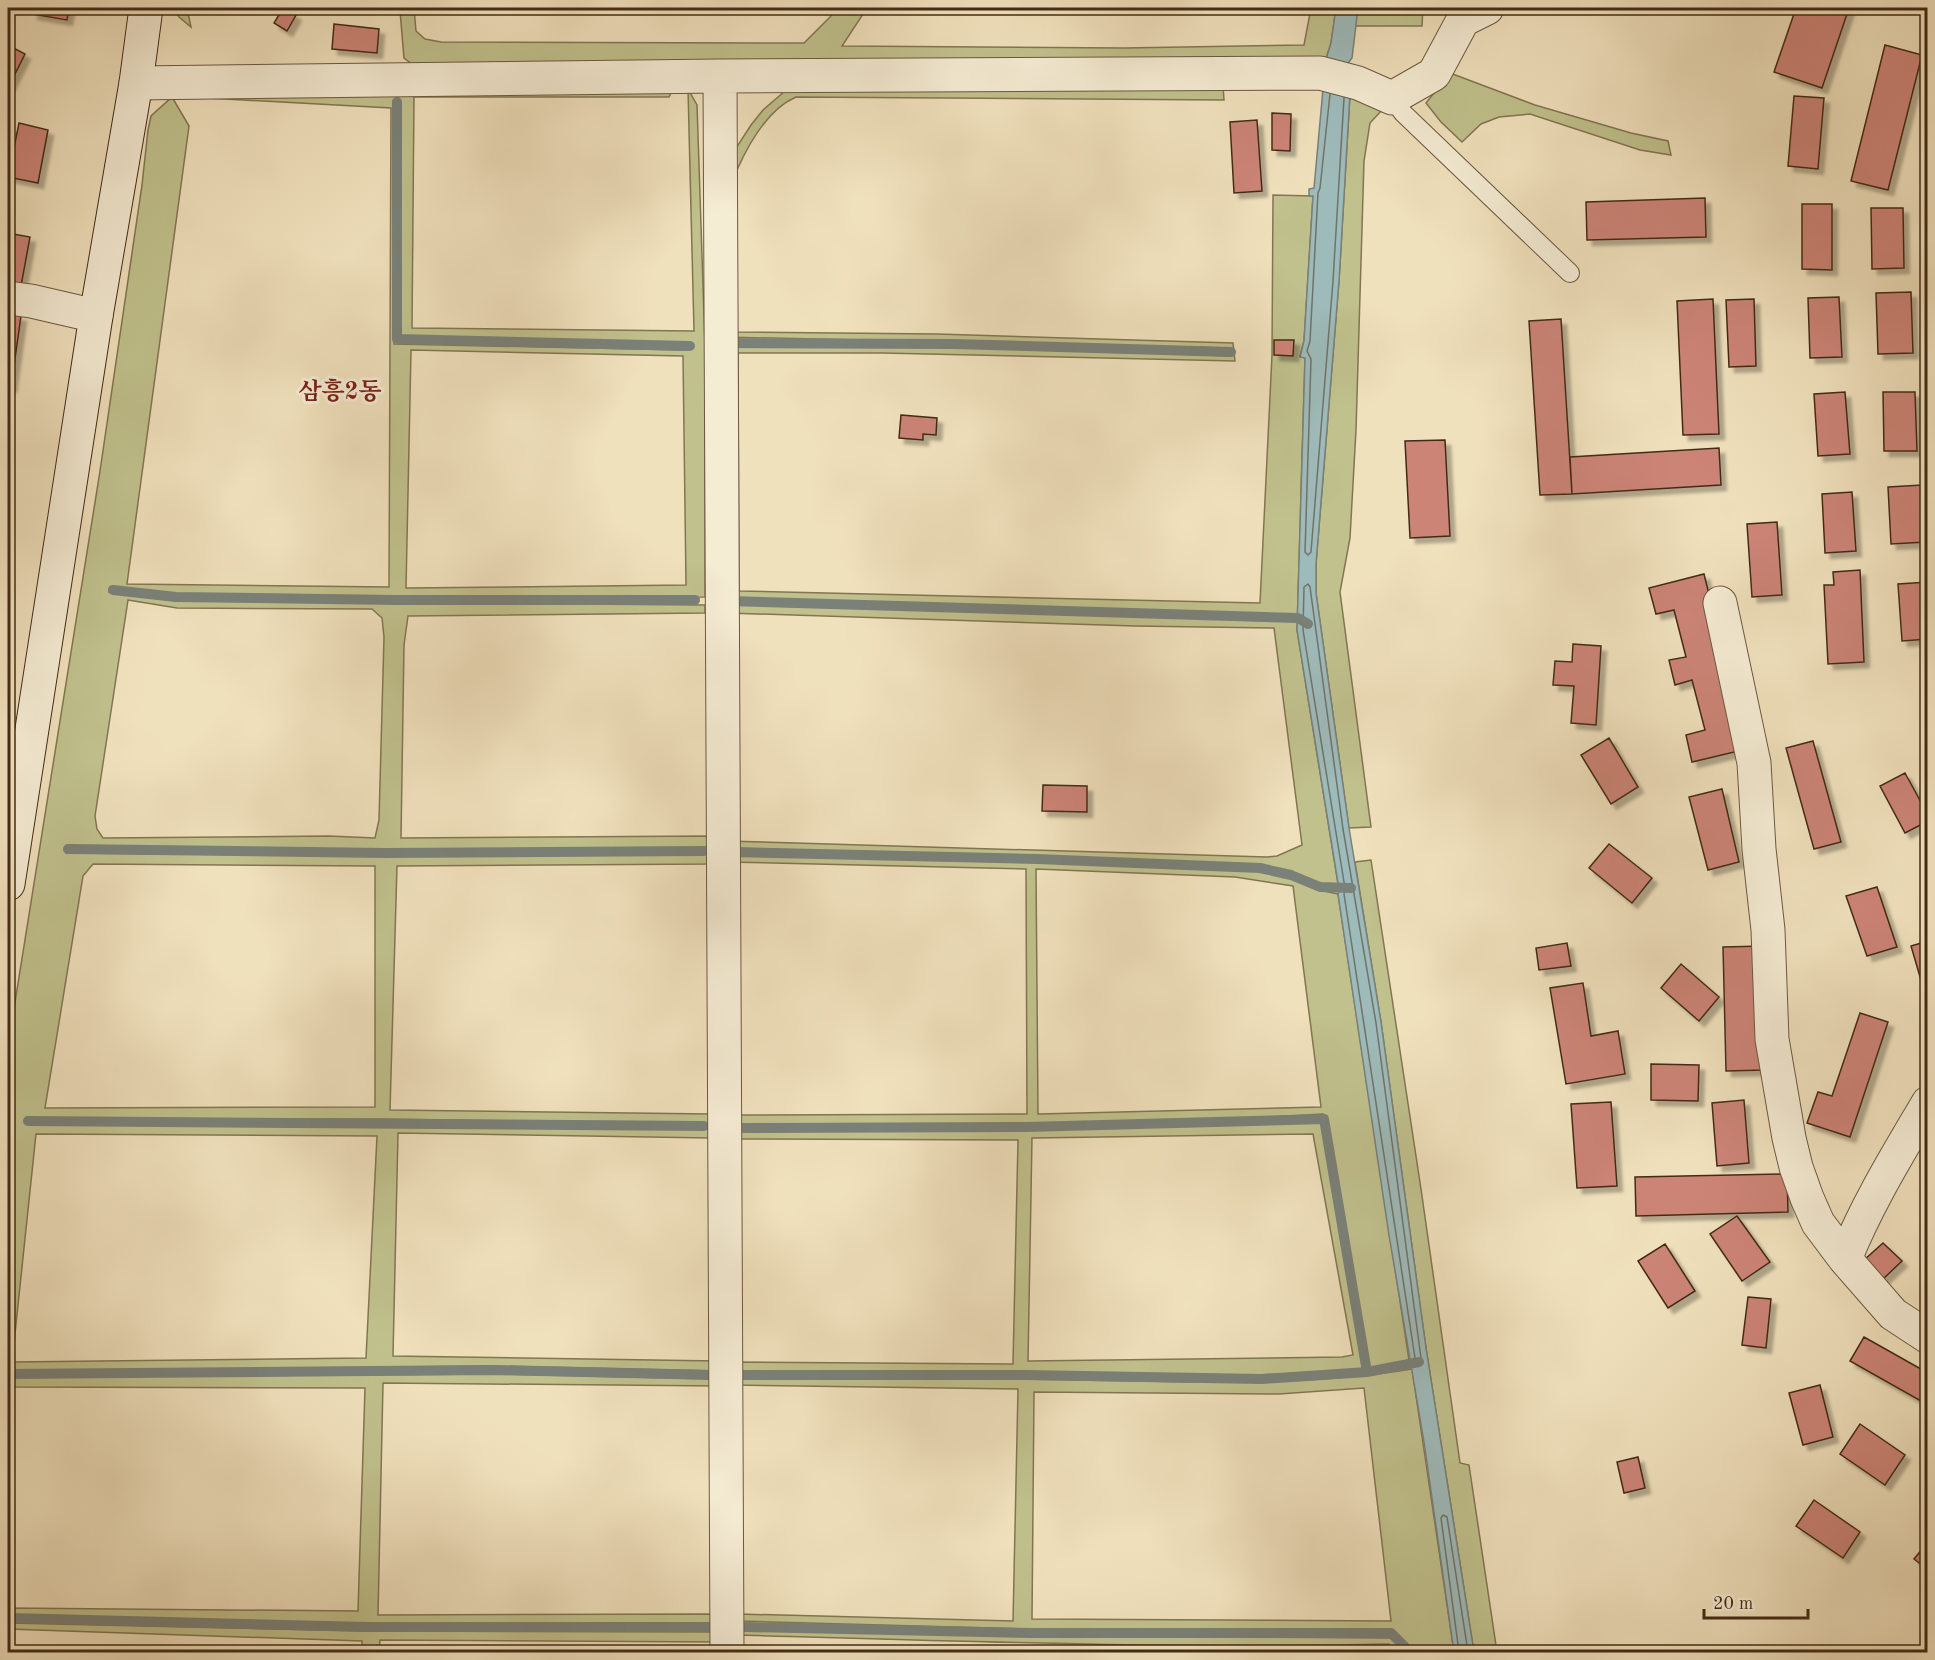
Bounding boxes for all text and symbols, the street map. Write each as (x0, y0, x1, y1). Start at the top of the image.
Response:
district label: 삼흥2동 (298, 378, 382, 405)
scale bar (1704, 1582, 1808, 1620)
text: 20 m (1713, 1595, 1753, 1613)

